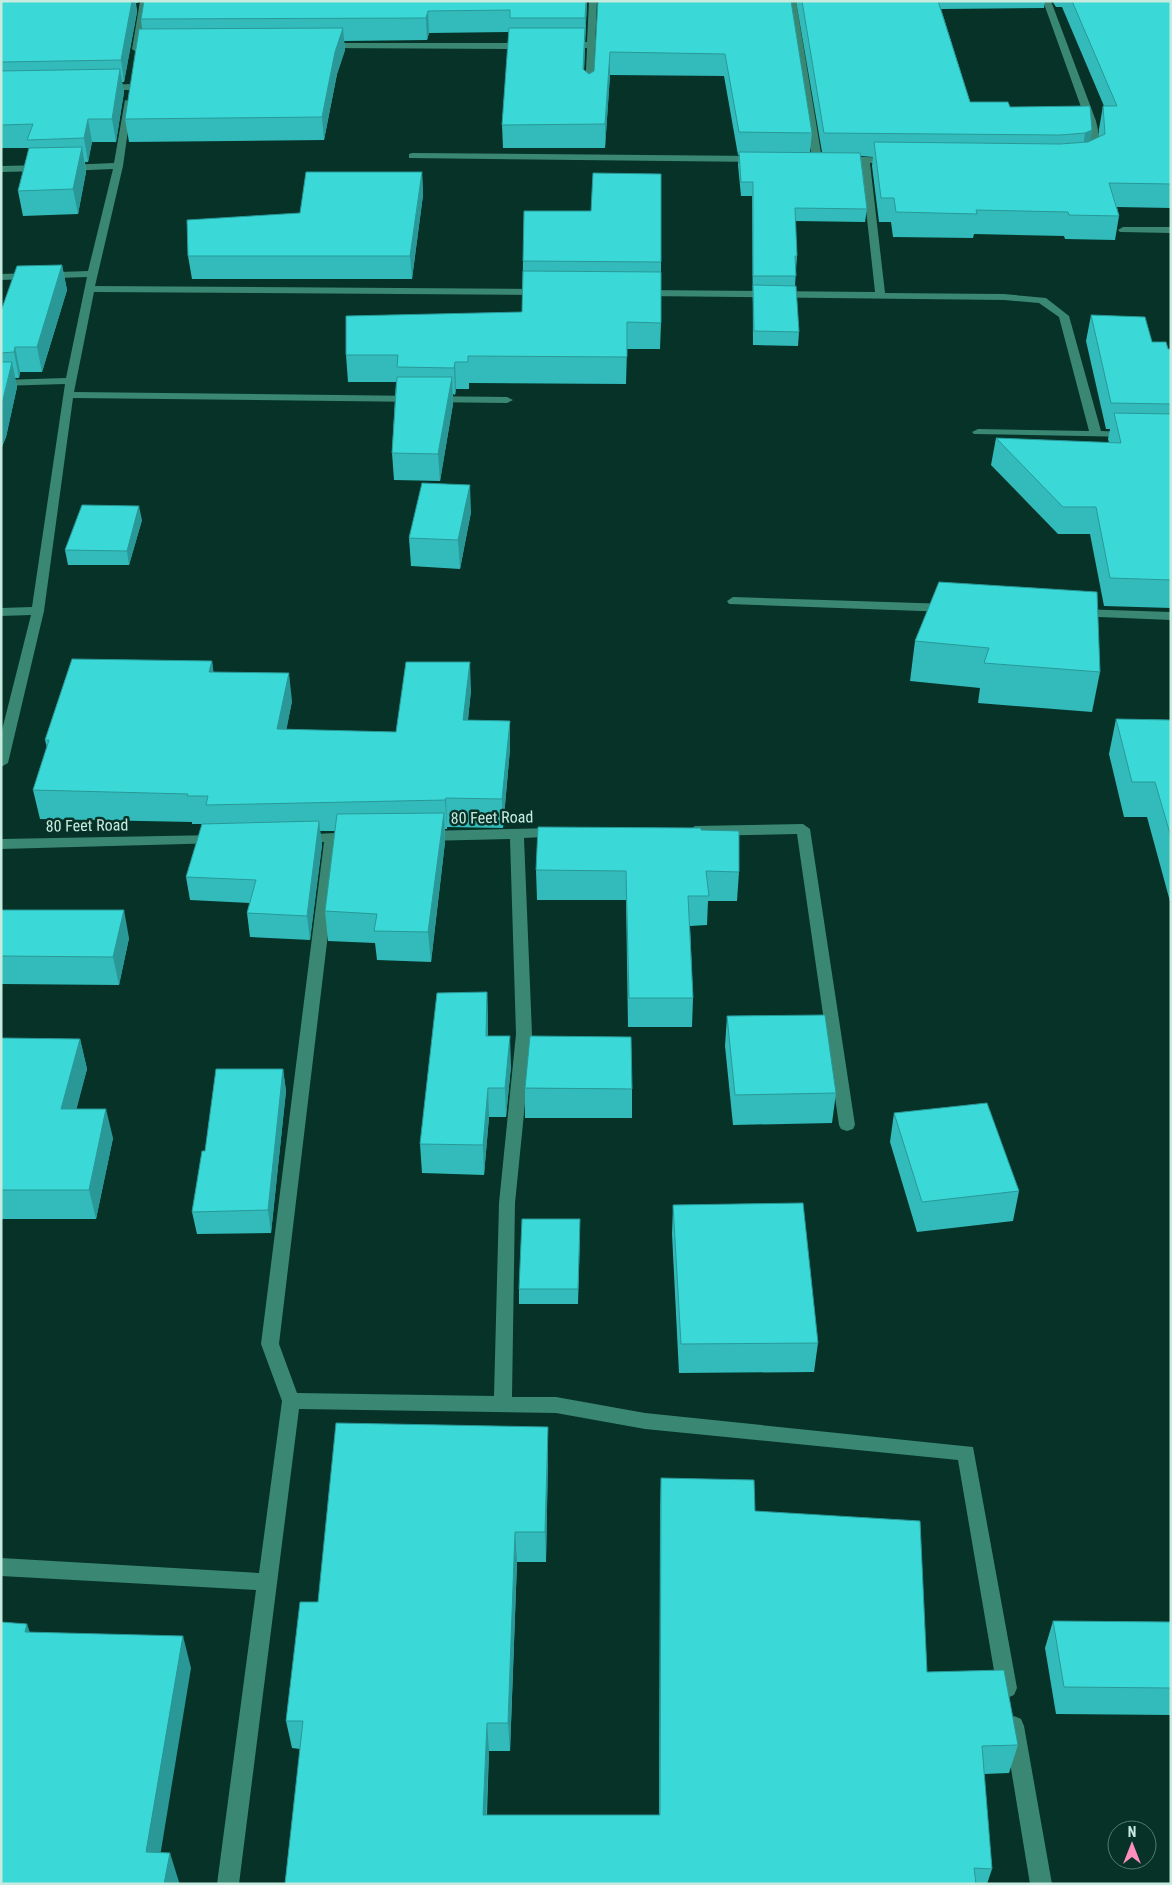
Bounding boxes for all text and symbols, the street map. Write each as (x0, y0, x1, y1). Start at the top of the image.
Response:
street label: 80 Feet Road (451, 807, 533, 828)
street label: 80 Feet Road (46, 815, 128, 836)
north arrow (1107, 1820, 1157, 1870)
text: N (1128, 1824, 1136, 1840)

